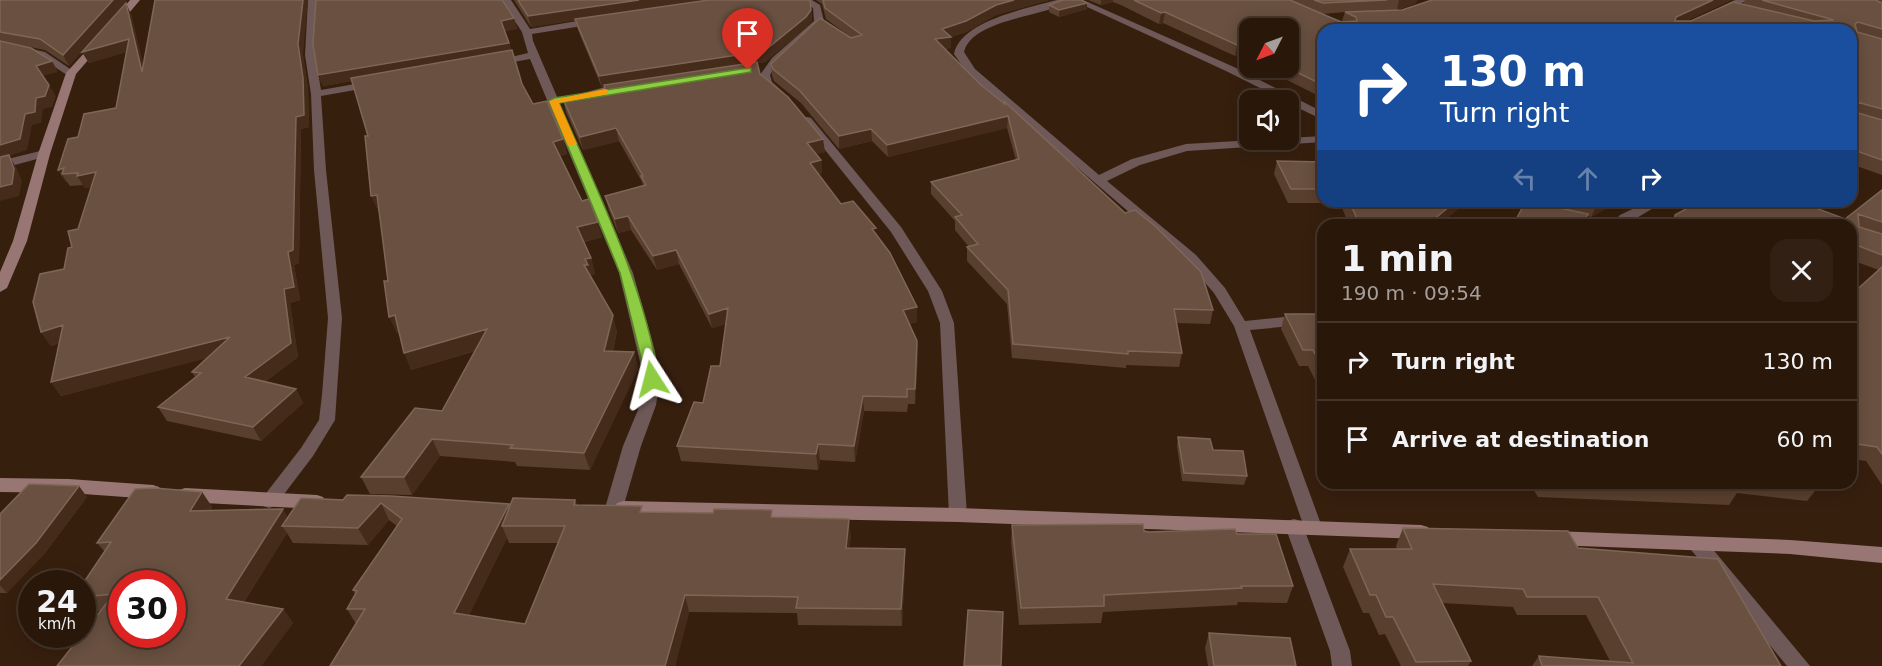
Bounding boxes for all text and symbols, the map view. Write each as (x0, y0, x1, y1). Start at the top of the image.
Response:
pin (722, 8, 773, 70)
icon: arrive (731, 17, 764, 50)
north arrow (1239, 18, 1299, 78)
map controls (1239, 18, 1299, 150)
text: 130 m (1440, 47, 1586, 96)
icon: right (1341, 48, 1419, 126)
button: sound (1239, 90, 1299, 150)
text: Turn right (1440, 97, 1569, 128)
icon: left (1508, 162, 1541, 195)
icon: ahead (1571, 162, 1604, 195)
icon: right (1634, 162, 1667, 195)
text: 1 min (1341, 238, 1454, 279)
button: close (1770, 239, 1833, 302)
text: 190 m · 09:54 (1341, 281, 1482, 305)
icon: right (1341, 345, 1374, 378)
position arrow (620, 347, 684, 411)
text: Turn right (1392, 349, 1515, 374)
text: 130 m (1763, 349, 1833, 374)
icon: arrive (1341, 423, 1374, 456)
text: Arrive at destination (1392, 427, 1649, 452)
text: 60 m (1777, 427, 1833, 452)
speed limit sign: 30 (108, 570, 186, 648)
text: 24 (36, 584, 78, 619)
text: km/h (38, 615, 76, 633)

